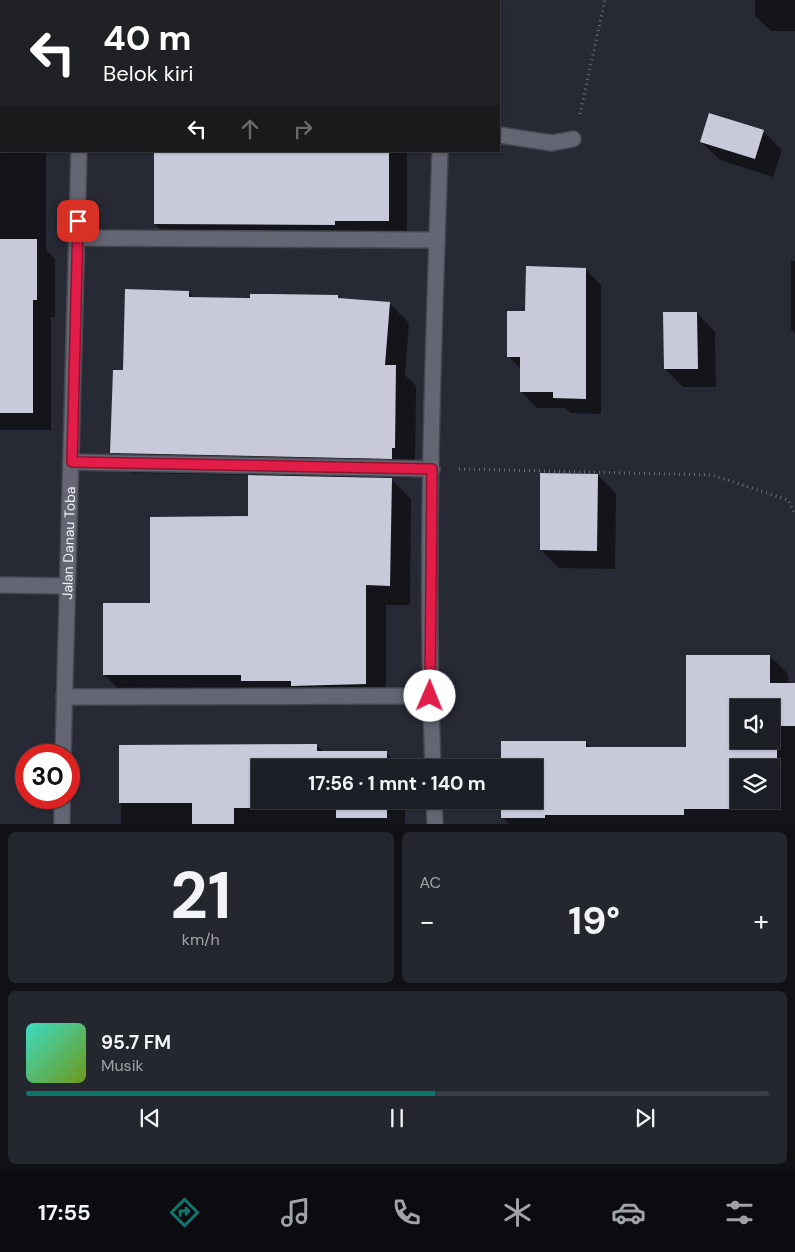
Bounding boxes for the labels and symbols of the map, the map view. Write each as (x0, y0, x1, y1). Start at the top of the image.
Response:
pin (57, 200, 99, 242)
street label: Jalan Danau Toba (58, 486, 79, 600)
position arrow (403, 669, 455, 721)
speed limit sign: 30 (15, 744, 80, 809)

